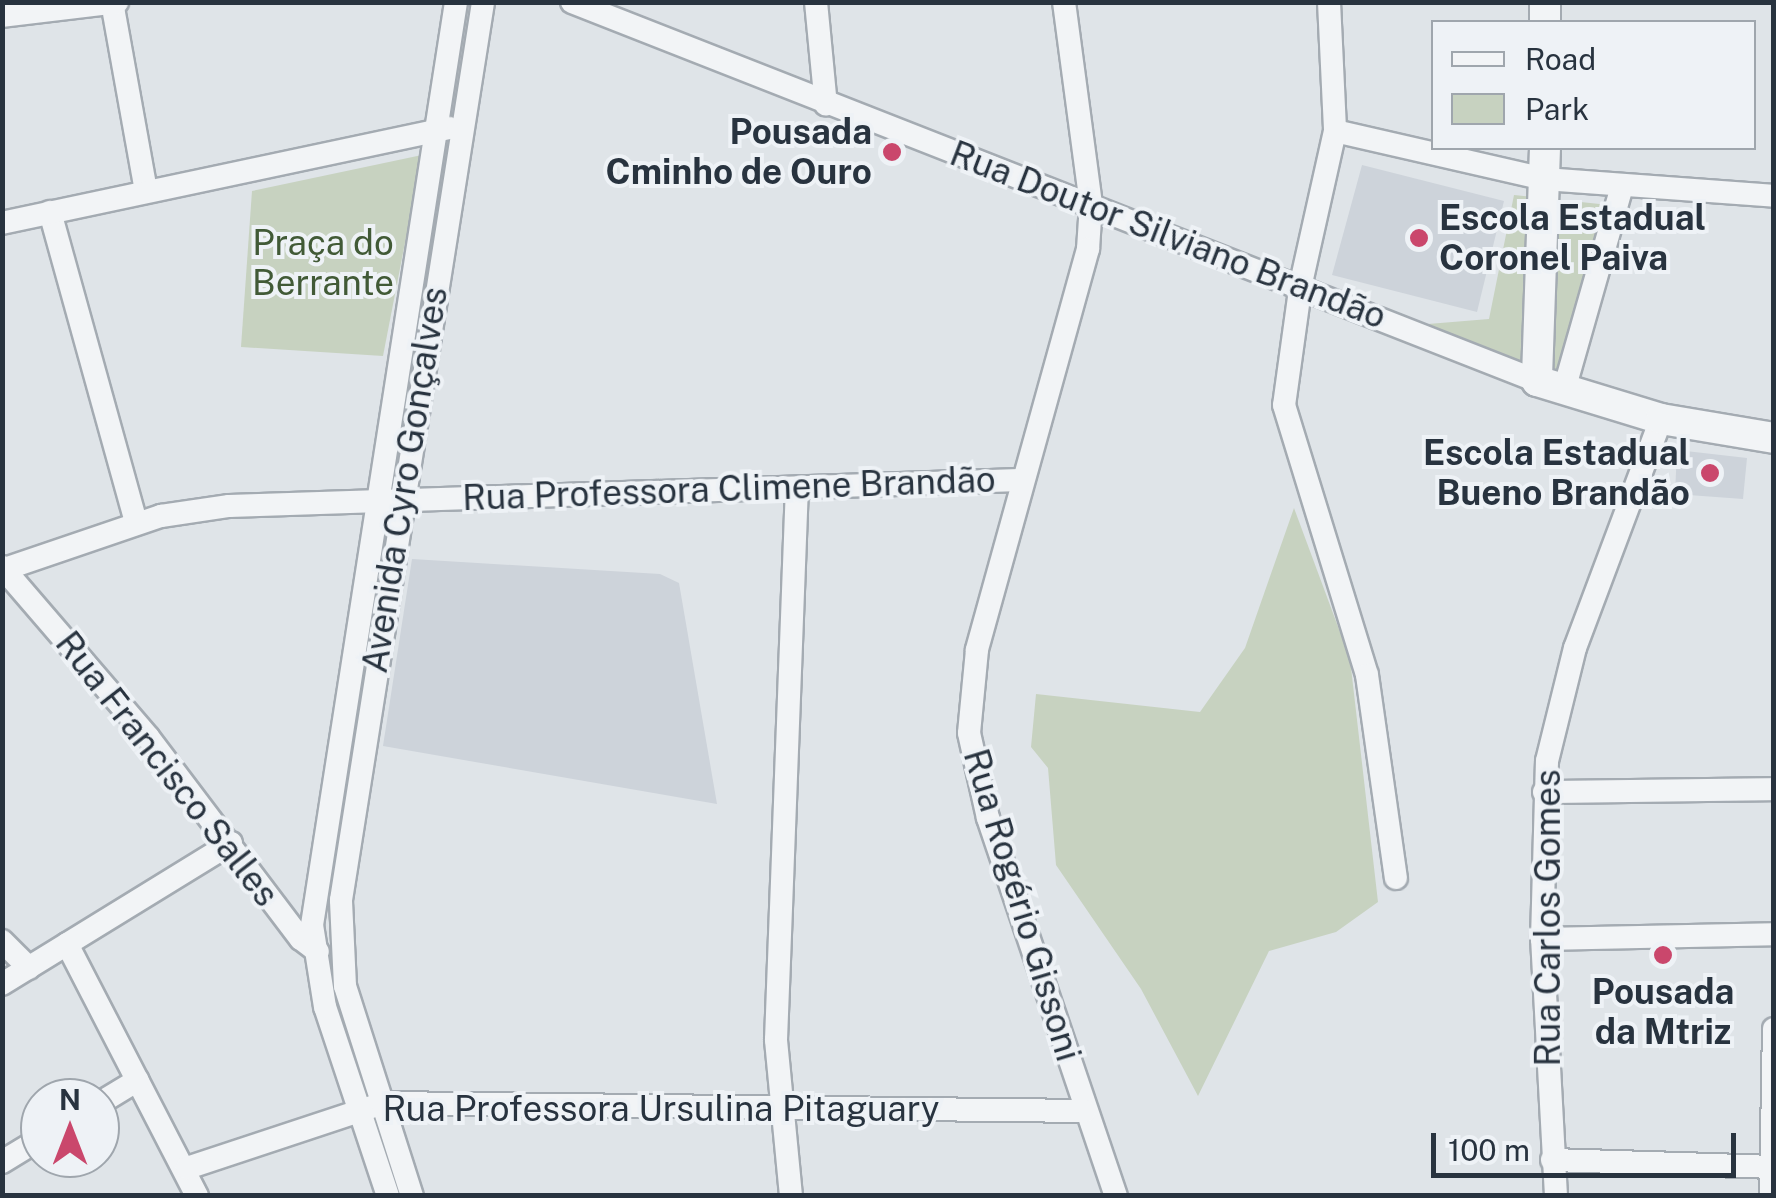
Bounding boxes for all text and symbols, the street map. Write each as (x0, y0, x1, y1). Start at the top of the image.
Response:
legend (1431, 20, 1756, 150)
text: Road (1525, 41, 1596, 77)
text: Park (1525, 91, 1589, 127)
place label: Pousada Cminho de Ouro (605, 111, 872, 193)
street label: Rua Doutor Silviano Brandão (944, 132, 1392, 338)
marker: Pousada Cminho de Ouro (881, 141, 903, 163)
place label: Escola Estadual Coronel Paiva (1439, 197, 1706, 279)
park label: Praça do Berrante (252, 222, 394, 304)
marker: Escola Estadual Coronel Paiva (1408, 227, 1430, 249)
street label: Avenida Cyro Gonçalves (354, 284, 456, 676)
place label: Escola Estadual Bueno Brandão (1423, 432, 1690, 514)
street label: Rua Professora Climene Brandão (461, 459, 997, 519)
marker: Escola Estadual Bueno Brandão (1699, 462, 1721, 484)
street label: Rua Francisco Salles (47, 623, 287, 915)
street label: Rua Rogério Gissoni (955, 744, 1089, 1066)
street label: Rua Carlos Gomes (1527, 769, 1569, 1067)
marker: Pousada da Mtriz (1652, 944, 1674, 966)
place label: Pousada da Mtriz (1592, 971, 1734, 1053)
north arrow (20, 1078, 120, 1178)
text: N (59, 1083, 81, 1116)
street label: Rua Professora Ursulina Pitaguary (382, 1088, 940, 1130)
scale bar (1436, 1113, 1741, 1175)
text: 100 m (1448, 1132, 1530, 1168)

